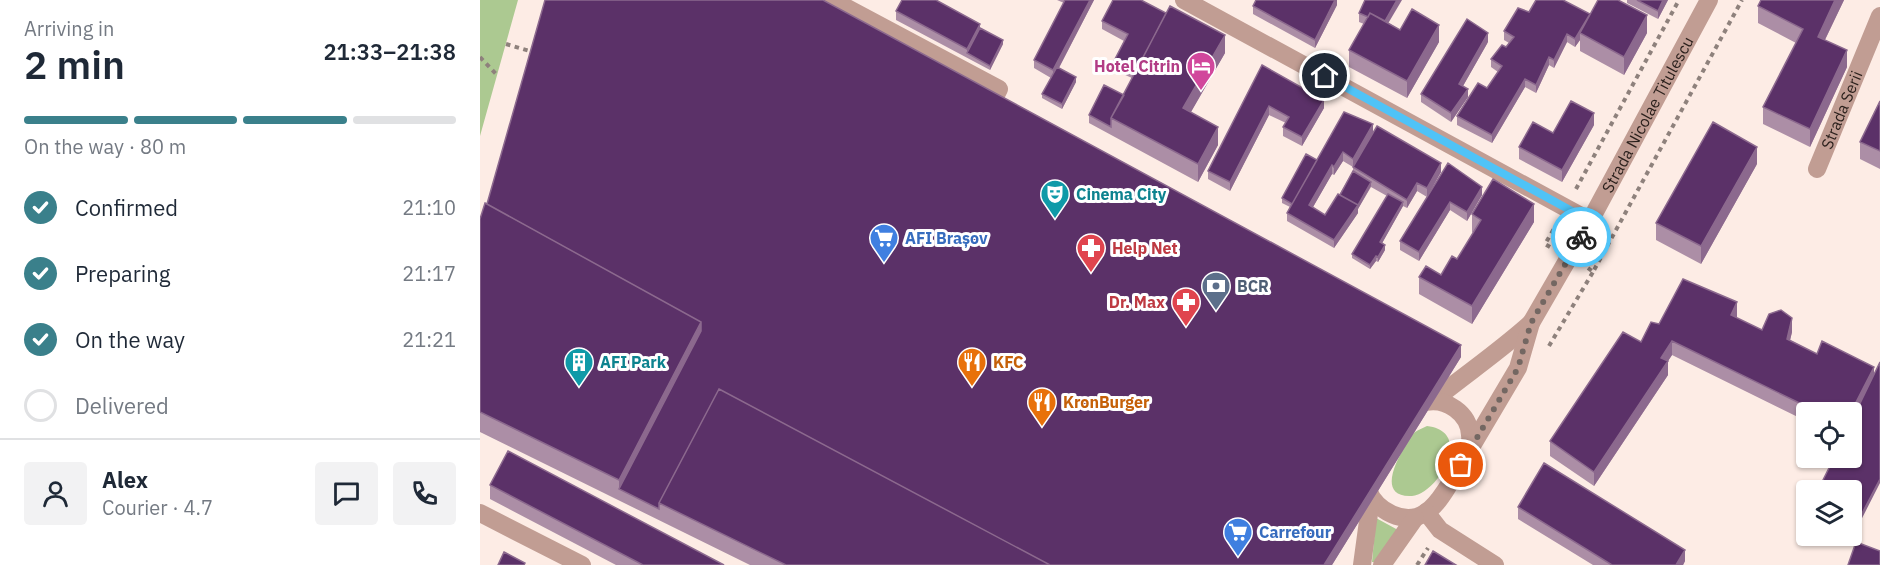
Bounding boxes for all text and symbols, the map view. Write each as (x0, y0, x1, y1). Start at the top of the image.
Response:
text: Arriving in (24, 15, 114, 42)
street label: Strada Nicolae Titulescu (1597, 33, 1698, 196)
text: 21:33–21:38 (323, 37, 456, 66)
text: 2 min (24, 39, 125, 90)
hotel icon: Hotel Citrin (1185, 50, 1217, 92)
pin (1299, 50, 1350, 101)
place label: Hotel Citrin (1094, 56, 1180, 76)
icon: home (1308, 59, 1341, 92)
street label: Strada Serii (1816, 68, 1866, 152)
text: On the way · 80 m (24, 133, 186, 160)
theatre icon: Cinema City (1039, 178, 1071, 220)
place label: Cinema City (1076, 184, 1167, 204)
icon: check (24, 191, 57, 224)
text: Confirmed (75, 193, 178, 222)
text: 21:10 (402, 194, 456, 221)
courier (1551, 207, 1611, 267)
icon: bike (1565, 221, 1598, 254)
supermarket icon: AFI Brașov (868, 222, 900, 264)
place label: AFI Brașov (905, 228, 988, 248)
pharmacy icon: Help Net (1075, 232, 1107, 274)
place label: Help Net (1112, 238, 1178, 258)
icon: check (24, 257, 57, 290)
text: Preparing (75, 259, 170, 288)
text: 21:17 (402, 260, 456, 287)
bank icon: BCR (1200, 270, 1232, 312)
place label: BCR (1237, 276, 1269, 296)
pharmacy icon: Dr. Max (1170, 286, 1202, 328)
place label: Dr. Max (1109, 292, 1165, 312)
icon: check (24, 323, 57, 356)
text: On the way (75, 325, 185, 354)
text: 21:21 (402, 326, 456, 353)
building icon: AFI Park (563, 346, 595, 388)
restaurant icon: KFC (956, 346, 988, 388)
place label: AFI Park (600, 352, 667, 372)
place label: KFC (993, 352, 1023, 372)
restaurant icon: KronBurger (1026, 386, 1058, 428)
text: Delivered (75, 391, 169, 420)
place label: KronBurger (1063, 392, 1150, 412)
map controls (1796, 402, 1862, 546)
button: locate (1796, 402, 1862, 468)
pin (1435, 439, 1486, 490)
icon: bag (1444, 448, 1477, 481)
button: person (24, 462, 87, 525)
button: chat (315, 462, 378, 525)
button: phone (393, 462, 456, 525)
text: Alex (102, 465, 148, 494)
button: layers (1796, 480, 1862, 546)
text: Courier · 4.7 (102, 494, 213, 521)
supermarket icon: Carrefour (1222, 516, 1254, 558)
place label: Carrefour (1259, 522, 1332, 542)

